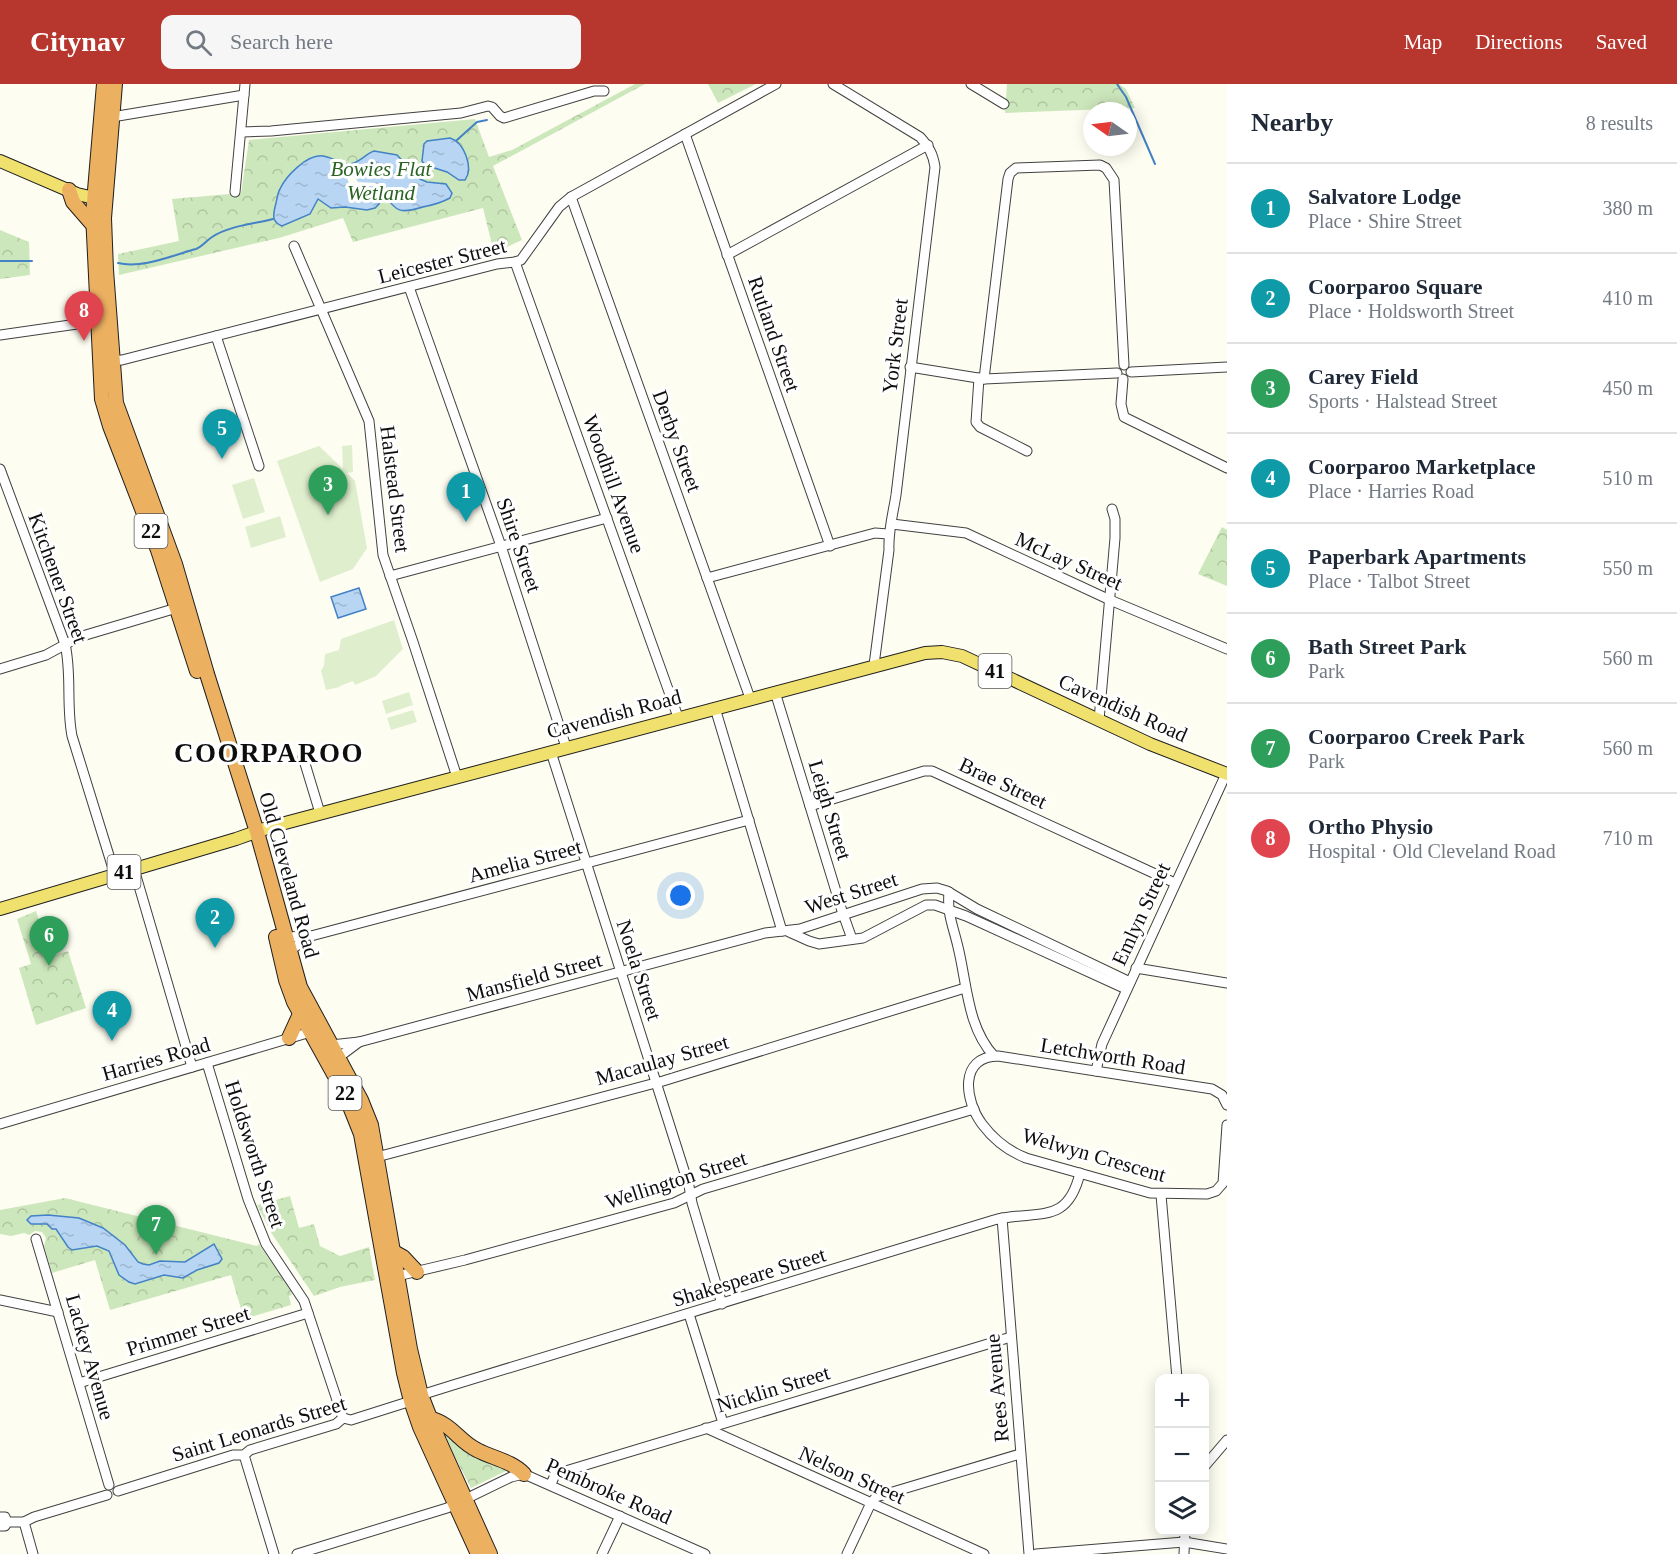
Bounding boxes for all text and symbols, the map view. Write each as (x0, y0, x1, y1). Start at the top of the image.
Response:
search box (161, 15, 581, 69)
text: Citynav (30, 26, 125, 57)
icon: search (182, 26, 215, 59)
text: Search here (230, 29, 333, 54)
text: Map (1404, 30, 1442, 54)
text: Directions (1475, 30, 1563, 54)
text: Saved (1596, 30, 1647, 54)
north arrow (1083, 102, 1137, 156)
text: Nearby (1251, 108, 1333, 137)
text: 8 results (1586, 112, 1653, 134)
park label: Bowies Flat Wetland (331, 157, 433, 205)
text: Salvatore Lodge (1308, 184, 1461, 209)
text: 1 (1266, 197, 1276, 219)
text: 380 m (1602, 197, 1653, 219)
text: Place · Shire Street (1308, 210, 1462, 232)
street label: Leicester Street (375, 233, 509, 289)
street label: Rutland Street (743, 273, 805, 395)
text: Coorparoo Square (1308, 274, 1483, 299)
text: 2 (1266, 287, 1276, 309)
text: 410 m (1602, 287, 1653, 309)
pin: 8 (64, 292, 104, 341)
street label: York Street (877, 297, 913, 395)
text: Place · Holdsworth Street (1308, 300, 1514, 322)
text: Carey Field (1308, 364, 1418, 389)
text: 3 (1266, 377, 1276, 399)
text: 450 m (1602, 377, 1653, 399)
street label: Derby Street (647, 387, 707, 495)
text: Sports · Halstead Street (1308, 390, 1497, 412)
pin: 5 (202, 410, 242, 459)
street label: Woodhill Avenue (578, 412, 650, 556)
street label: Halstead Street (375, 424, 415, 554)
text: Coorparoo Marketplace (1308, 454, 1536, 479)
pin: 3 (308, 466, 348, 515)
text: 4 (1266, 467, 1276, 489)
text: 510 m (1602, 467, 1653, 489)
pin: 1 (446, 472, 486, 522)
text: Place · Harries Road (1308, 480, 1474, 502)
street label: Shire Street (492, 494, 546, 596)
street label: Kitchener Street (23, 510, 93, 647)
road number: 22 (134, 514, 168, 548)
street label: McLay Street (1012, 527, 1127, 595)
text: Paperbark Apartments (1308, 544, 1526, 569)
text: 5 (1266, 557, 1276, 579)
text: 550 m (1602, 557, 1653, 579)
text: Place · Talbot Street (1308, 570, 1470, 592)
text: Bath Street Park (1308, 634, 1466, 659)
text: 6 (1266, 647, 1276, 669)
text: 560 m (1602, 647, 1653, 669)
road number: 41 (978, 654, 1012, 688)
text: Park (1308, 660, 1345, 682)
street label: Cavendish Road (1055, 669, 1191, 747)
street label: Cavendish Road (544, 684, 684, 743)
text: Coorparoo Creek Park (1308, 724, 1525, 749)
text: 7 (1266, 737, 1276, 759)
text: 560 m (1602, 737, 1653, 759)
district label: COORPAROO (174, 738, 364, 768)
text: Park (1308, 750, 1345, 772)
street label: Brae Street (955, 752, 1051, 814)
street label: Leigh Street (803, 757, 857, 863)
street label: Old Cleveland Road (254, 789, 324, 961)
text: Ortho Physio (1308, 814, 1433, 839)
text: 8 (1266, 827, 1276, 849)
text: 710 m (1602, 827, 1653, 849)
street label: Amelia Street (466, 834, 584, 888)
text: Hospital · Old Cleveland Road (1308, 840, 1556, 862)
road number: 41 (108, 855, 140, 889)
street label: Emlyn Street (1107, 859, 1175, 969)
street label: West Street (802, 867, 900, 919)
your location (666, 881, 695, 910)
pin: 2 (196, 898, 234, 948)
pin: 6 (29, 916, 68, 966)
street label: Noela Street (611, 917, 667, 1023)
street label: Mansfield Street (464, 947, 605, 1007)
pin: 4 (92, 992, 132, 1041)
street label: Macaulay Street (593, 1030, 731, 1090)
street label: Harries Road (99, 1032, 213, 1086)
street label: Letchworth Road (1039, 1033, 1188, 1079)
road number: 22 (328, 1076, 362, 1110)
street label: Holdsworth Street (220, 1077, 290, 1231)
street label: Welwyn Crescent (1019, 1123, 1169, 1187)
street label: Wellington Street (602, 1146, 750, 1214)
pin: 7 (136, 1206, 176, 1255)
street label: Shakespeare Street (669, 1242, 829, 1312)
street label: Lackey Avenue (61, 1291, 119, 1423)
street label: Primmer Street (123, 1301, 253, 1361)
street label: Rees Avenue (980, 1333, 1014, 1443)
street label: Nicklin Street (713, 1360, 833, 1418)
map controls (1155, 1374, 1209, 1536)
button: + (1155, 1374, 1209, 1428)
street label: Saint Leonards Street (169, 1391, 349, 1467)
button: − (1155, 1428, 1209, 1482)
street label: Nelson Street (795, 1441, 909, 1509)
street label: Pembroke Road (543, 1453, 676, 1530)
button: layers (1155, 1482, 1209, 1536)

